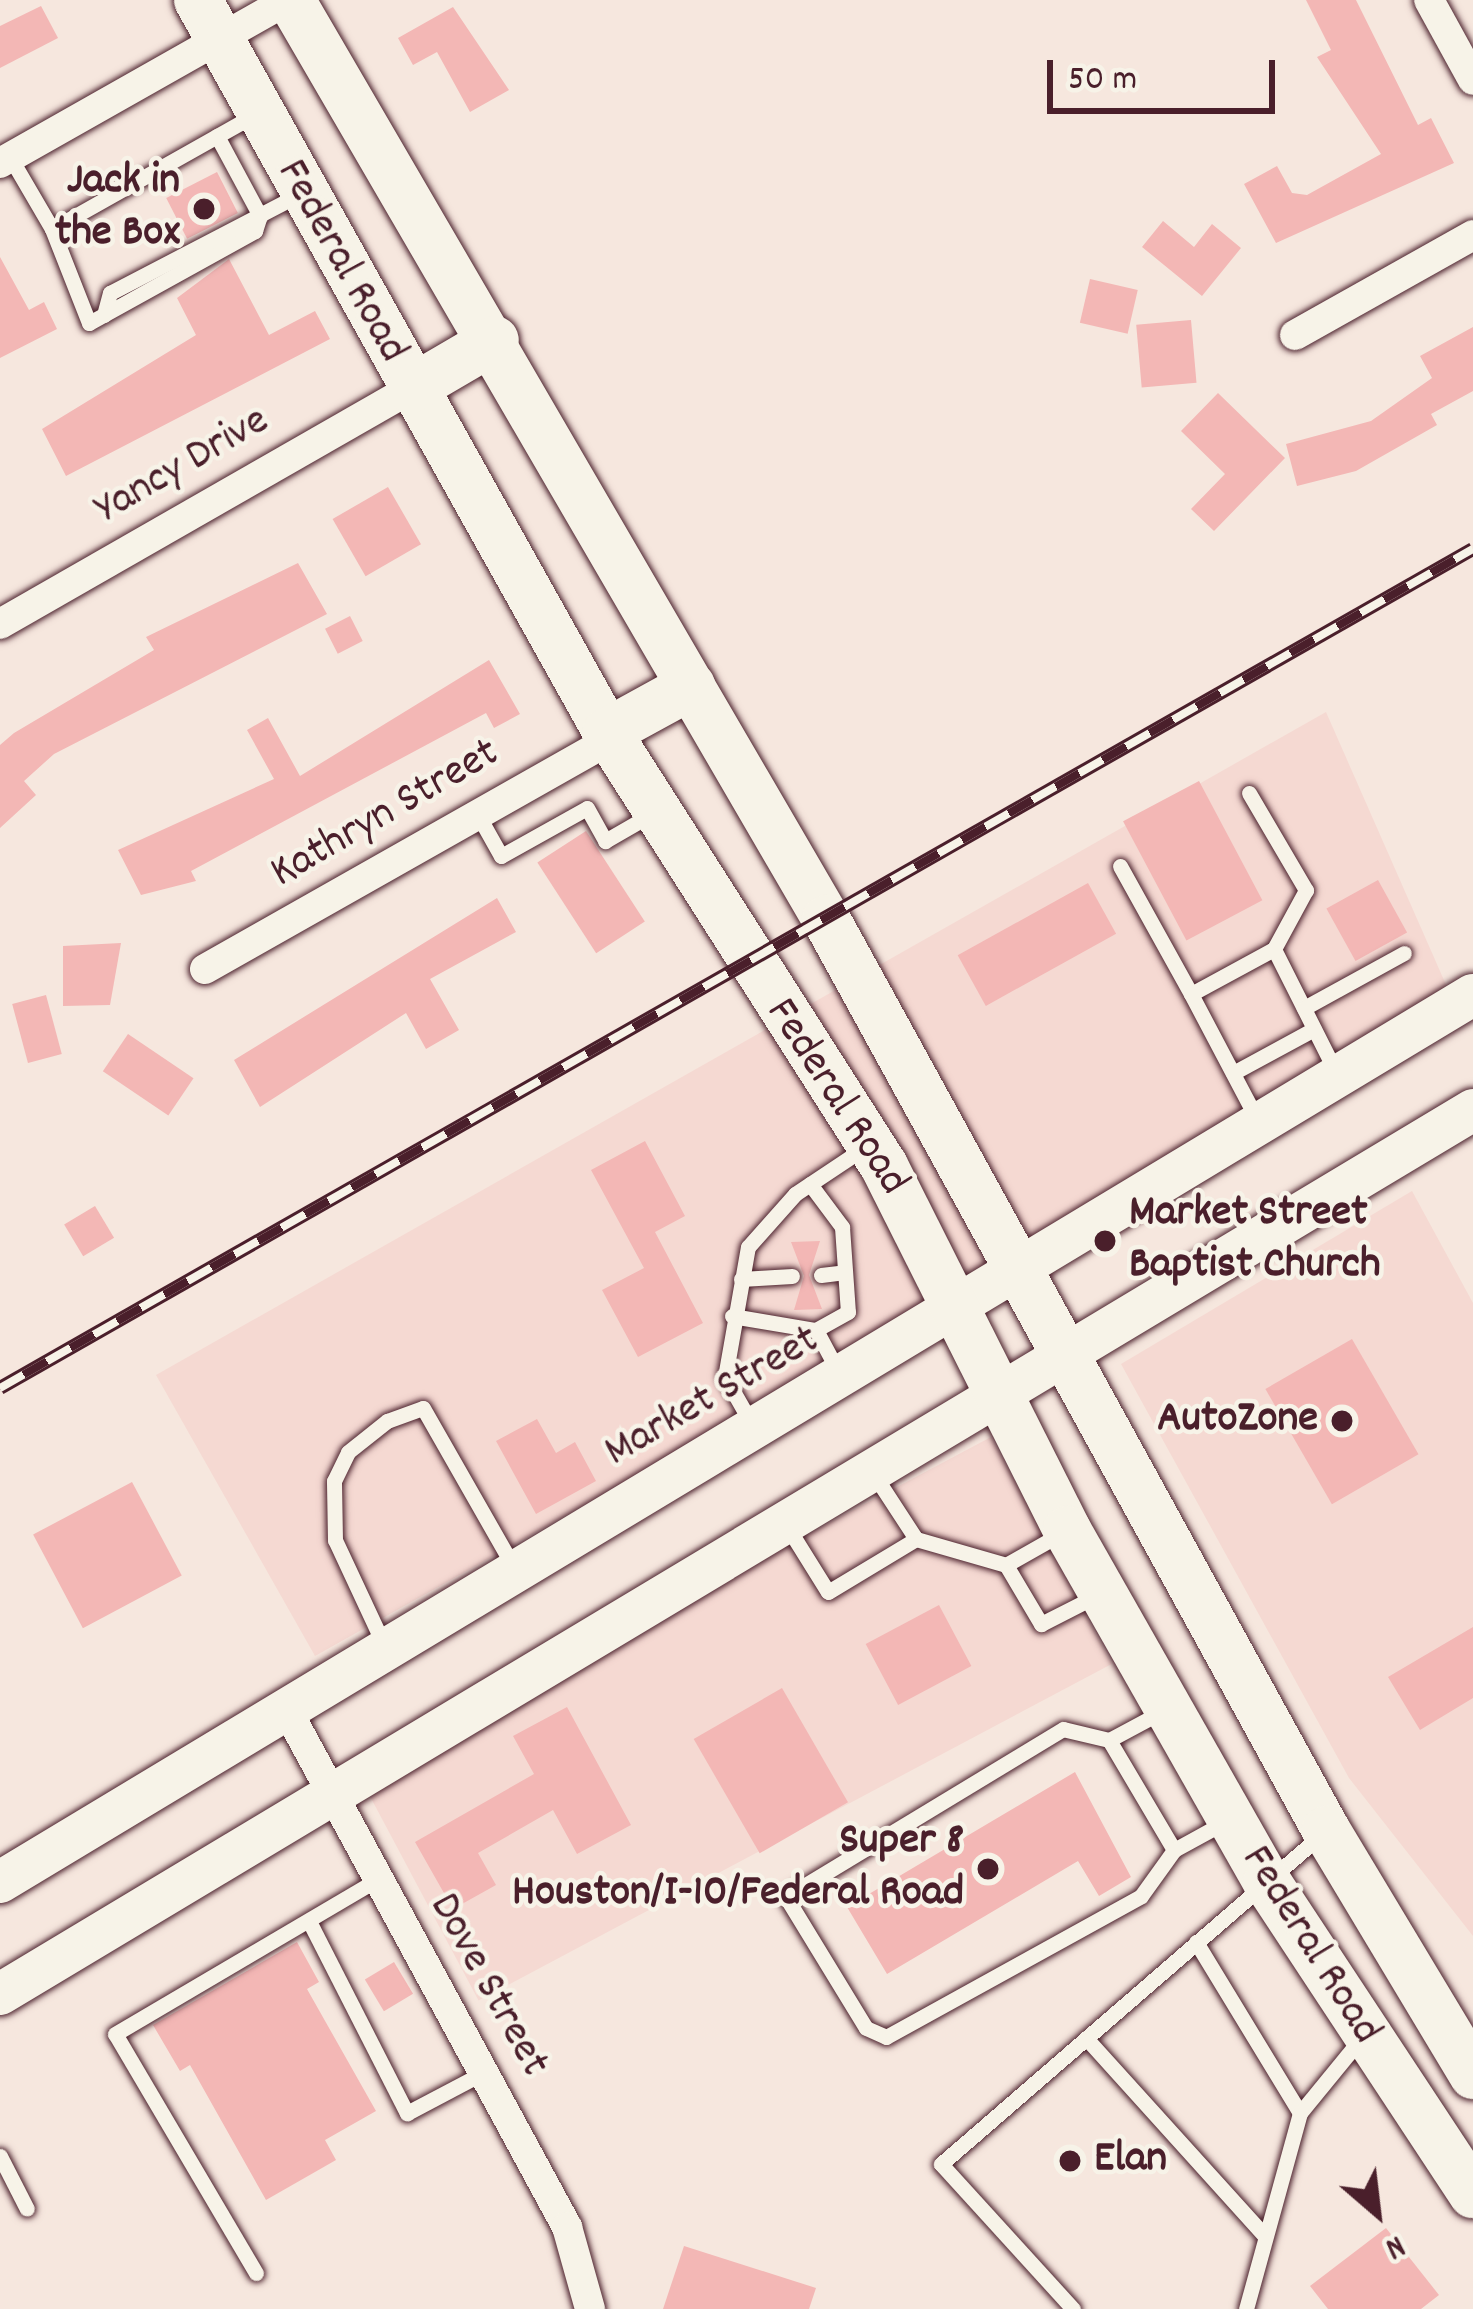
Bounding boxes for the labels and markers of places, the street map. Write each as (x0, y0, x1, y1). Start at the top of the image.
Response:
place label: Jack in the Box (55, 156, 180, 262)
marker: Jack in the Box (191, 196, 217, 222)
place label: Market Street Baptist Church (1129, 1188, 1381, 1294)
marker: Market Street Baptist Church (1092, 1228, 1118, 1254)
place label: AutoZone (1157, 1394, 1318, 1448)
marker: AutoZone (1329, 1408, 1355, 1434)
place label: Super 8 Houston/I-10/Federal Road (512, 1816, 964, 1922)
marker: Super 8 Houston/I-10/Federal Road (975, 1856, 1001, 1882)
place label: Elan (1094, 2134, 1167, 2188)
marker: Elan (1057, 2148, 1083, 2174)

